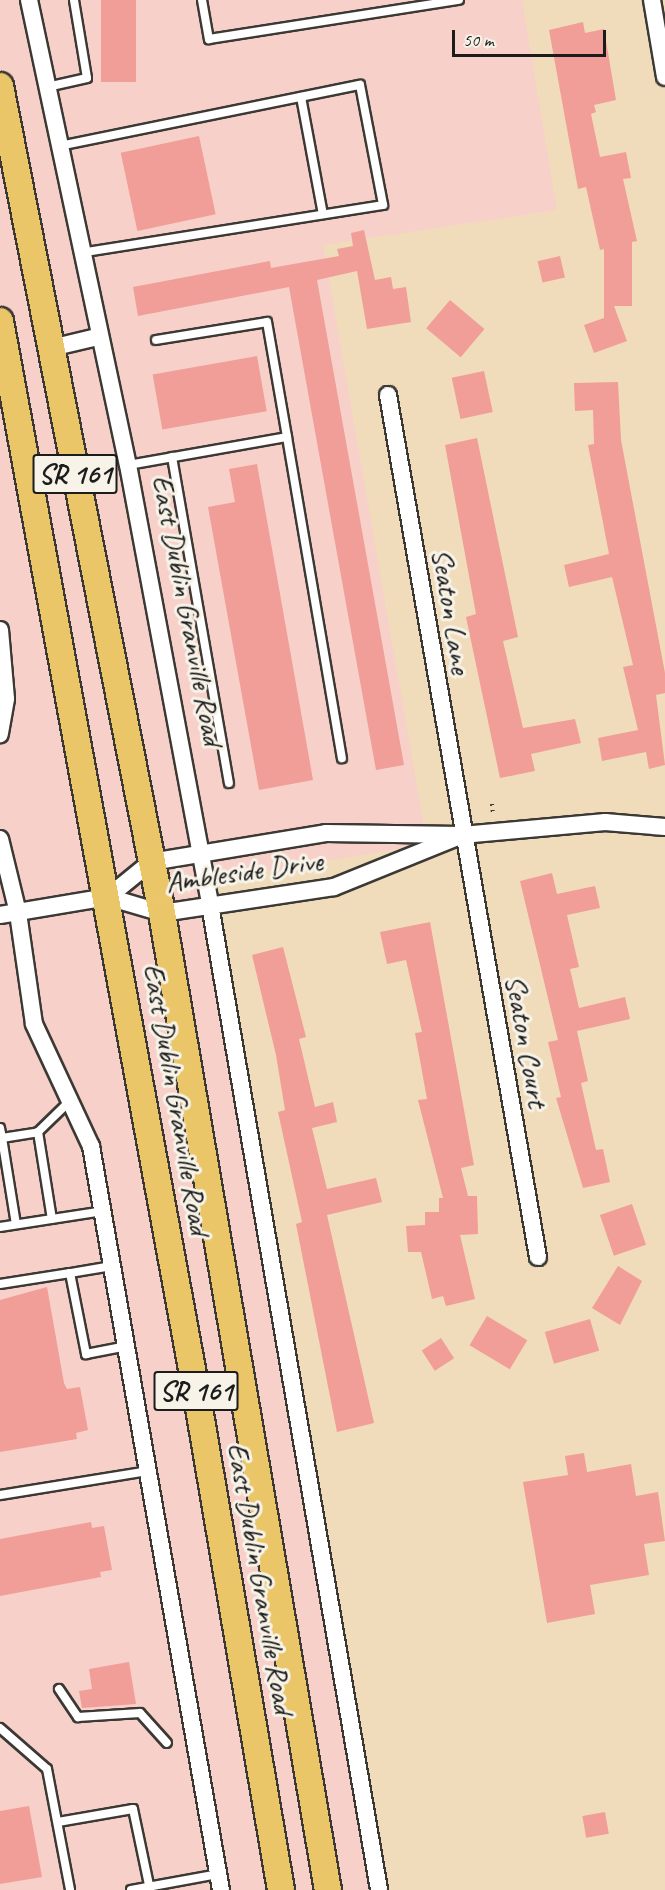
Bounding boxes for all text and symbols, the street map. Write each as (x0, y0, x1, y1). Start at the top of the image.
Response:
scale bar (455, 18, 610, 56)
text: 50 m (463, 29, 494, 51)
road number: SR 161 (32, 449, 118, 499)
street label: East Dublin Granville Road (144, 472, 232, 748)
street label: Seaton Lane (424, 546, 480, 676)
street label: Ambleside Drive (163, 842, 325, 900)
street label: East Dublin Granville Road (136, 961, 218, 1237)
street label: Seaton Court (498, 972, 556, 1110)
road number: SR 161 (152, 1366, 240, 1416)
street label: East Dublin Granville Road (220, 1440, 302, 1716)

